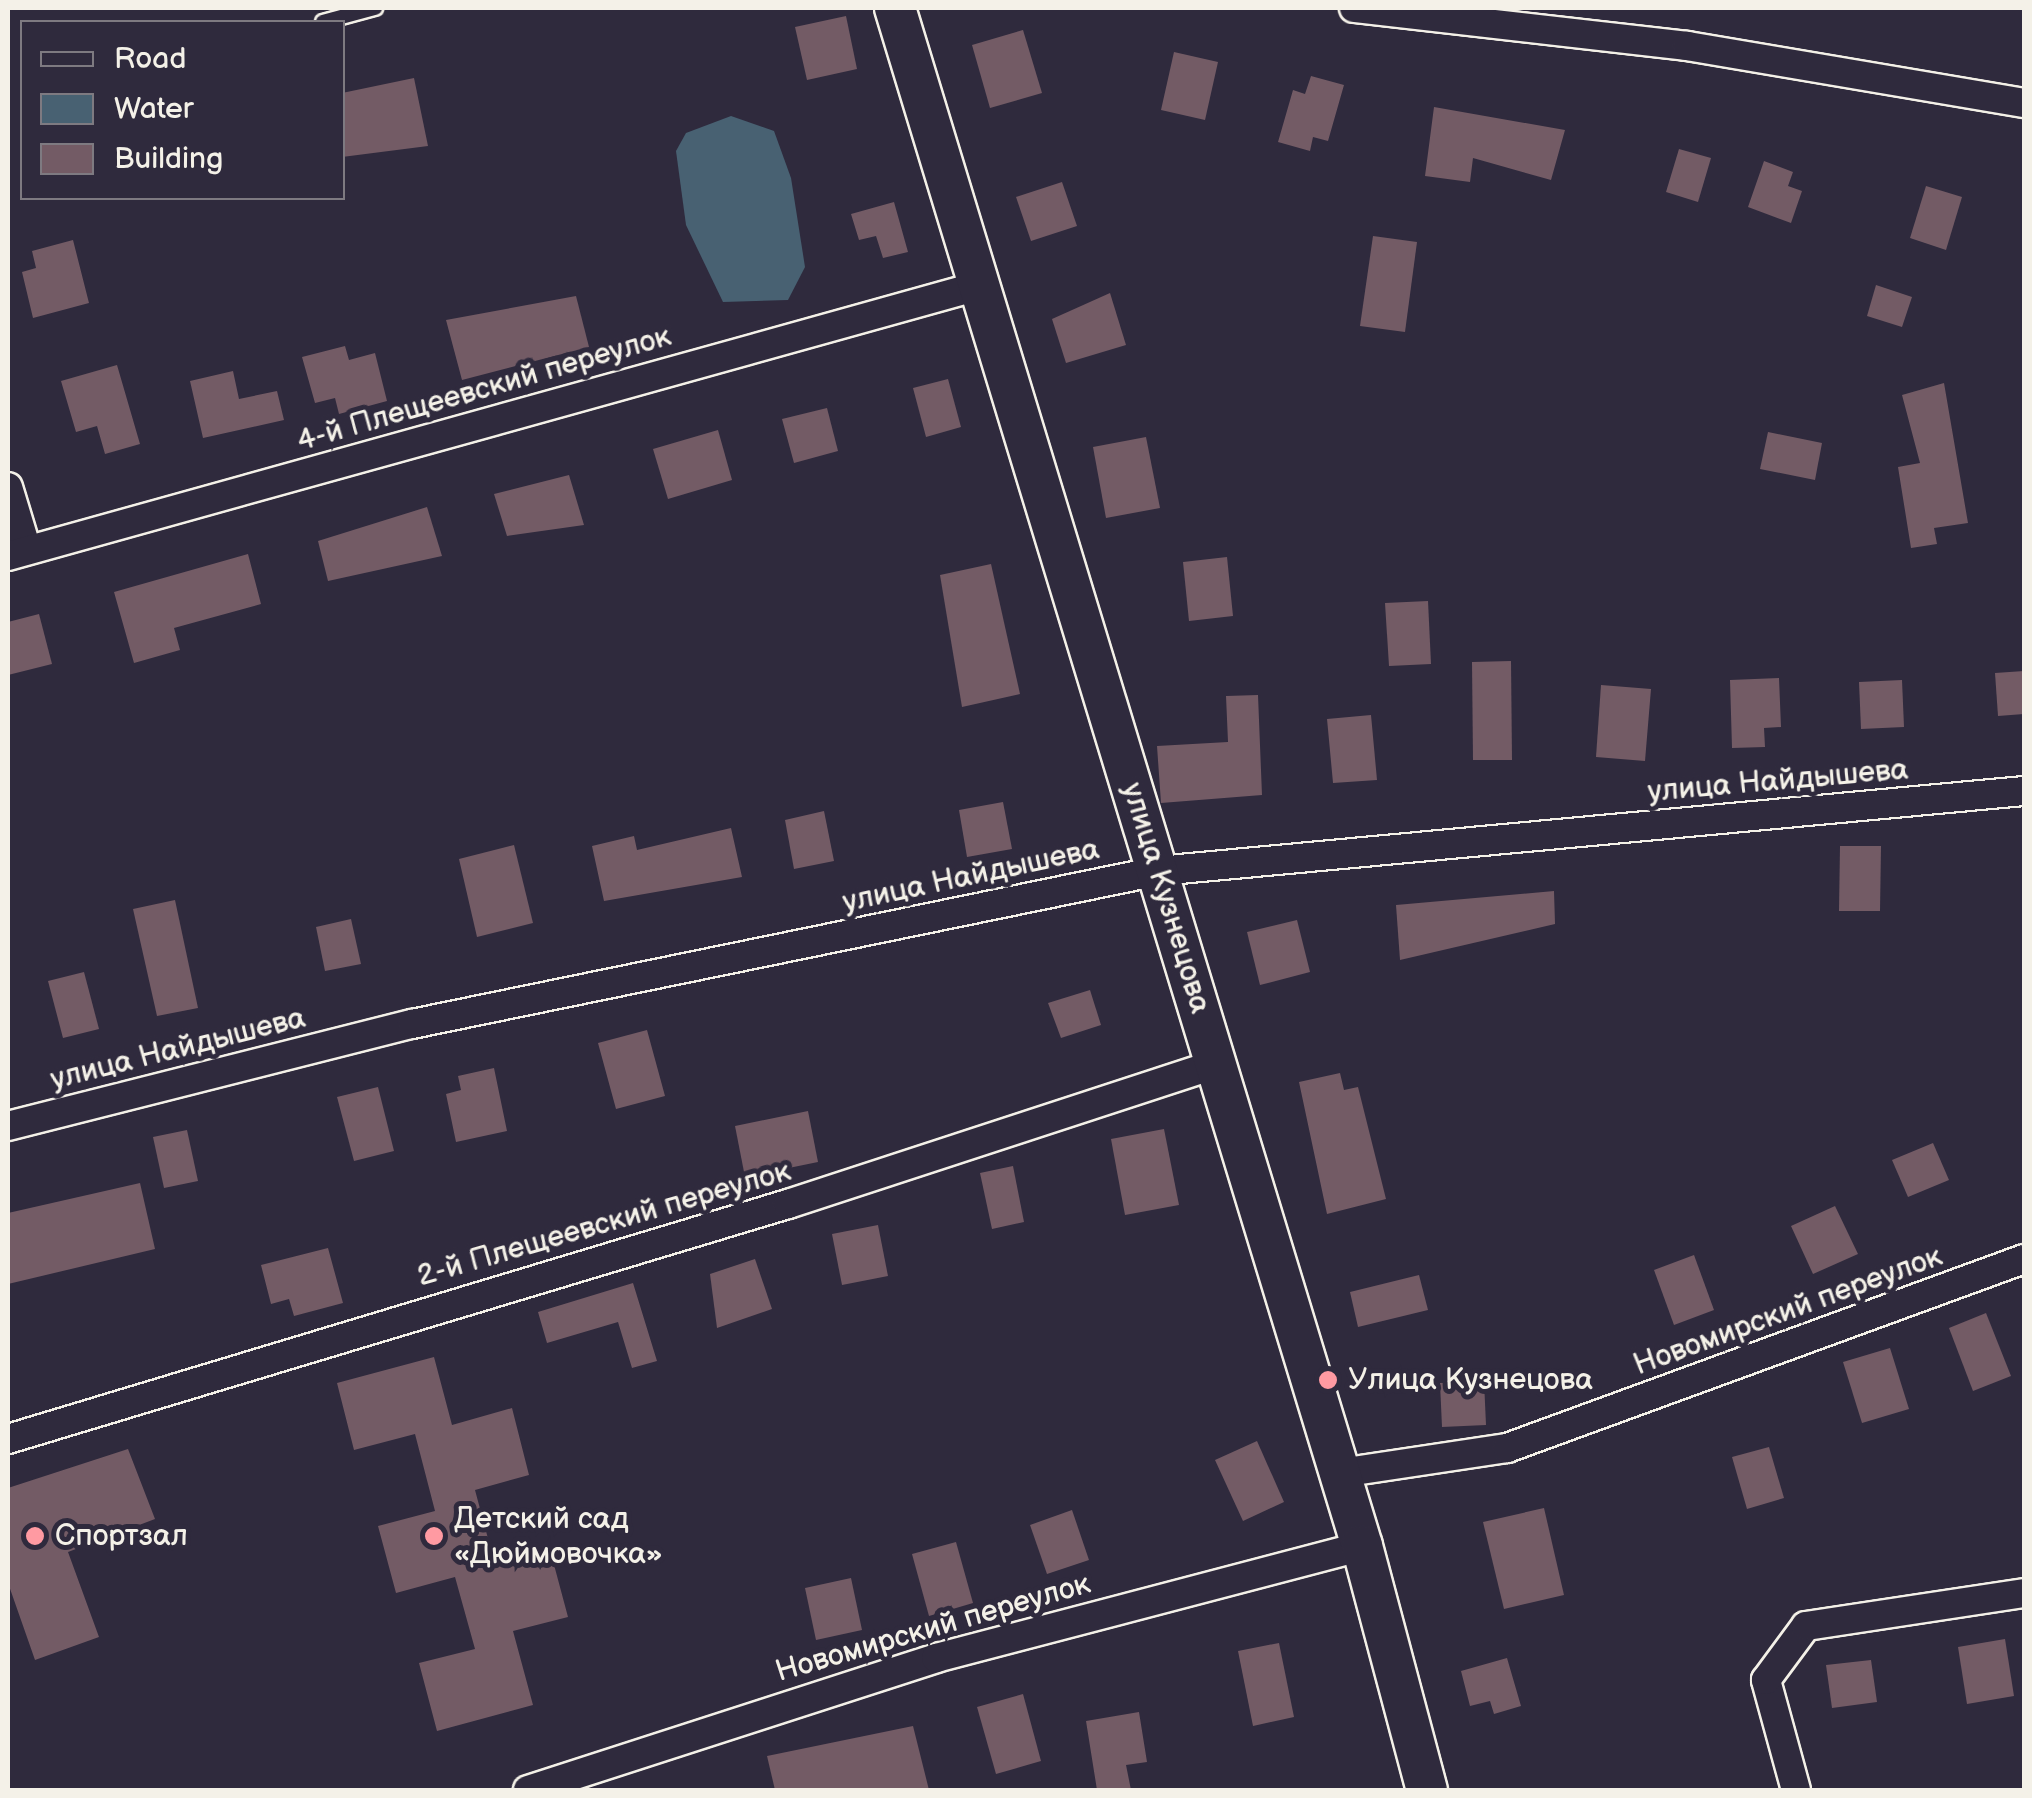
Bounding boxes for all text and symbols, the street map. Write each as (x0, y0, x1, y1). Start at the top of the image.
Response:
legend (20, 20, 345, 200)
text: Road (114, 41, 187, 77)
text: Water (114, 91, 194, 127)
text: Building (114, 141, 223, 177)
street label: 4-й Плещеевский переулок (293, 318, 675, 460)
street label: улица Найдышева (1646, 752, 1910, 810)
street label: улица Кузнецова (1114, 778, 1218, 1018)
street label: улица Найдышева (839, 831, 1103, 921)
street label: улица Найдышева (47, 1000, 309, 1098)
street label: 2-й Плещеевский переулок (413, 1153, 795, 1295)
street label: Новомирский переулок (1629, 1238, 1947, 1384)
place label: Улица Кузнецова (1348, 1362, 1593, 1398)
marker: Улица Кузнецова (1317, 1369, 1339, 1391)
place label: Детский сад «Дюймовочка» (454, 1501, 663, 1572)
place label: Спортзал (55, 1518, 188, 1554)
marker: Спортзал (24, 1525, 46, 1547)
marker: Детский сад «Дюймовочка» (423, 1525, 445, 1547)
street label: Новомирский переулок (772, 1566, 1094, 1690)

